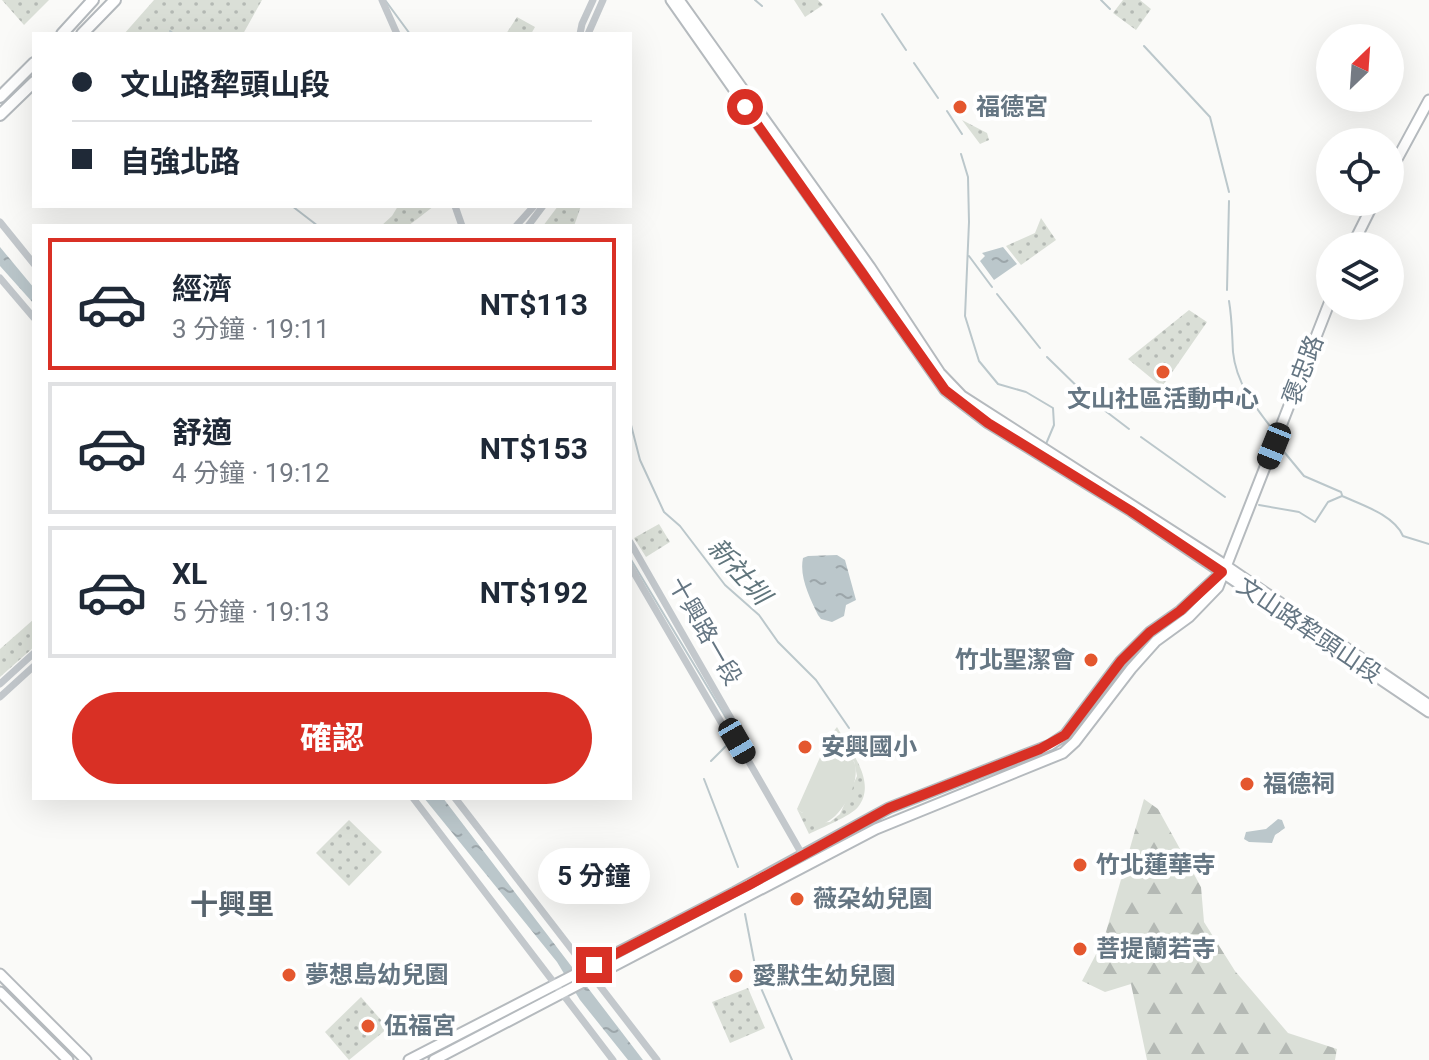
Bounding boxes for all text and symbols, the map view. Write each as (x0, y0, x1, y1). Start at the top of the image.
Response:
north arrow (1316, 24, 1404, 112)
map controls (1316, 24, 1404, 320)
text: 文山路犂頭山段 (120, 67, 330, 102)
route start (727, 89, 763, 125)
place label: 福德宮 (976, 93, 1048, 121)
marker: 福德宮 (951, 98, 969, 116)
button: locate (1316, 128, 1404, 216)
text: 自強北路 (120, 144, 240, 179)
button: layers (1316, 232, 1404, 320)
icon: car (76, 268, 148, 340)
text: 經濟 (172, 271, 232, 306)
text: NT$113 (480, 287, 588, 322)
text: 3 分鐘 · 19:11 (172, 314, 330, 344)
street label: 褒忠路 (1277, 331, 1329, 409)
marker: 文山社區活動中心 (1154, 363, 1172, 381)
place label: 文山社區活動中心 (1067, 385, 1259, 413)
icon: car (76, 412, 148, 484)
text: 舒適 (172, 415, 232, 450)
car (1254, 419, 1294, 473)
text: NT$153 (480, 431, 588, 466)
text: 4 分鐘 · 19:12 (172, 458, 330, 488)
water label: 新社圳 (702, 532, 779, 613)
icon: car (76, 556, 148, 628)
text: XL (172, 556, 207, 591)
street label: 文山路犂頭山段 (1232, 571, 1386, 689)
street label: 十興路一段 (663, 572, 747, 690)
text: NT$192 (480, 575, 588, 610)
text: 5 分鐘 · 19:13 (172, 597, 330, 627)
place label: 竹北聖潔會 (955, 646, 1075, 674)
marker: 竹北聖潔會 (1082, 651, 1100, 669)
button: 確認 (72, 692, 592, 784)
car (715, 714, 759, 768)
place label: 安興國小 (821, 733, 917, 761)
marker: 安興國小 (796, 738, 814, 756)
place label: 福德祠 (1263, 770, 1335, 798)
marker: 福德祠 (1238, 775, 1256, 793)
callout: 5 分鐘 (538, 849, 650, 905)
place label: 竹北蓮華寺 (1096, 851, 1216, 879)
marker: 竹北蓮華寺 (1071, 856, 1089, 874)
text: 5 分鐘 (557, 861, 631, 891)
place label: 薇朶幼兒園 (813, 885, 933, 913)
district label: 十興里 (190, 888, 274, 921)
marker: 薇朶幼兒園 (788, 890, 806, 908)
place label: 菩提蘭若寺 (1096, 935, 1216, 963)
marker: 菩提蘭若寺 (1071, 940, 1089, 958)
route end (576, 947, 612, 983)
place label: 夢想島幼兒園 (305, 961, 449, 989)
place label: 愛默生幼兒園 (752, 962, 896, 990)
marker: 夢想島幼兒園 (280, 966, 298, 984)
marker: 愛默生幼兒園 (727, 967, 745, 985)
place label: 伍福宮 (384, 1012, 456, 1040)
marker: 伍福宮 (359, 1017, 377, 1035)

